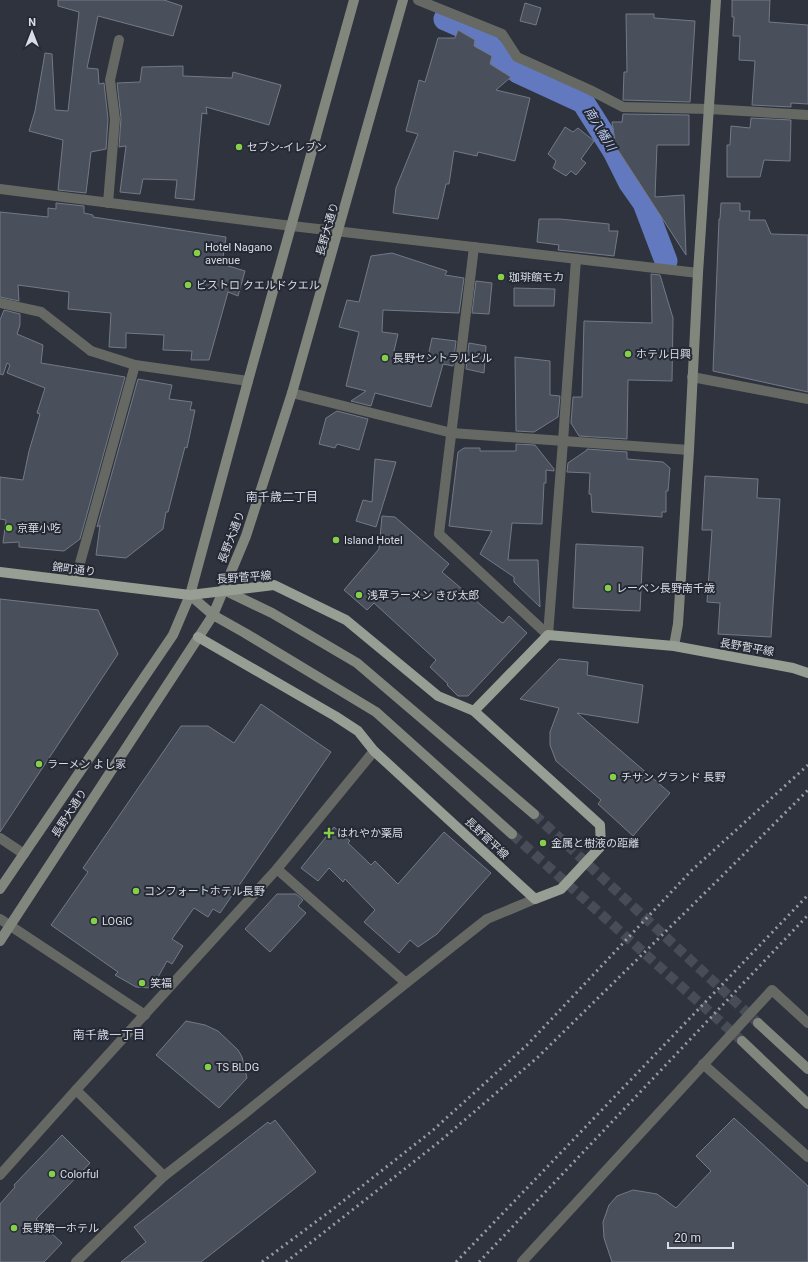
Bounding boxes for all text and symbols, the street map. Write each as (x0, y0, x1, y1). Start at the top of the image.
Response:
north arrow (12, 12, 52, 52)
text: N (28, 16, 36, 29)
water label: 南八幡川 (582, 105, 619, 155)
place label: セブン-イレブン (247, 141, 327, 154)
marker: セブン-イレブン (234, 142, 244, 152)
street label: 長野大通り (314, 201, 341, 257)
place label: Hotel Nagano avenue (205, 241, 272, 267)
marker: Hotel Nagano avenue (192, 248, 202, 258)
place label: 珈琲館モカ (509, 271, 564, 284)
marker: 珈琲館モカ (496, 272, 506, 282)
place label: ビストロ クエルドクエル (196, 279, 320, 292)
marker: ビストロ クエルドクエル (183, 280, 193, 290)
place label: ホテル日興 (636, 348, 691, 361)
marker: ホテル日興 (623, 349, 633, 359)
place label: 長野セントラルビル (393, 352, 492, 365)
marker: 長野セントラルビル (380, 353, 390, 363)
district label: 南千歳二丁目 (246, 490, 318, 504)
street label: 長野大通り (216, 509, 247, 565)
place label: 京華小吃 (17, 522, 61, 535)
marker: 京華小吃 (4, 523, 14, 533)
place label: Island Hotel (344, 534, 403, 547)
marker: Island Hotel (331, 535, 341, 545)
street label: 錦町通り (51, 560, 97, 579)
street label: 長野菅平線 (216, 569, 272, 586)
place label: レーベン長野南千歳 (616, 582, 715, 595)
marker: レーベン長野南千歳 (603, 583, 613, 593)
place label: 浅草ラーメン きび太郎 (367, 589, 479, 602)
marker: 浅草ラーメン きび太郎 (354, 590, 364, 600)
street label: 長野菅平線 (719, 636, 775, 659)
place label: ラーメン よし家 (47, 758, 126, 771)
marker: ラーメン よし家 (34, 759, 44, 769)
place label: チサン グランド 長野 (621, 771, 725, 784)
marker: チサン グランド 長野 (608, 772, 618, 782)
street label: 長野大通り (49, 787, 90, 840)
street label: 長野菅平線 (462, 815, 511, 862)
place label: はれやか薬局 (337, 827, 403, 840)
marker: はれやか薬局 (324, 828, 334, 838)
place label: 金属と樹液の距離 (551, 837, 639, 850)
marker: 金属と樹液の距離 (538, 838, 548, 848)
place label: コンフォートホテル長野 (144, 885, 265, 898)
marker: コンフォートホテル長野 (131, 886, 141, 896)
place label: LOGiC (102, 915, 132, 928)
marker: LOGiC (89, 916, 99, 926)
place label: 笑福 (150, 977, 172, 990)
marker: 笑福 (137, 978, 147, 988)
district label: 南千歳一丁目 (73, 1028, 145, 1042)
place label: TS BLDG (216, 1061, 259, 1074)
marker: TS BLDG (203, 1062, 213, 1072)
place label: Colorful (60, 1168, 99, 1181)
marker: Colorful (47, 1169, 57, 1179)
place label: 長野第一ホテル (22, 1222, 99, 1235)
marker: 長野第一ホテル (9, 1223, 19, 1233)
scale bar (668, 1224, 733, 1250)
text: 20 m (674, 1231, 701, 1245)

